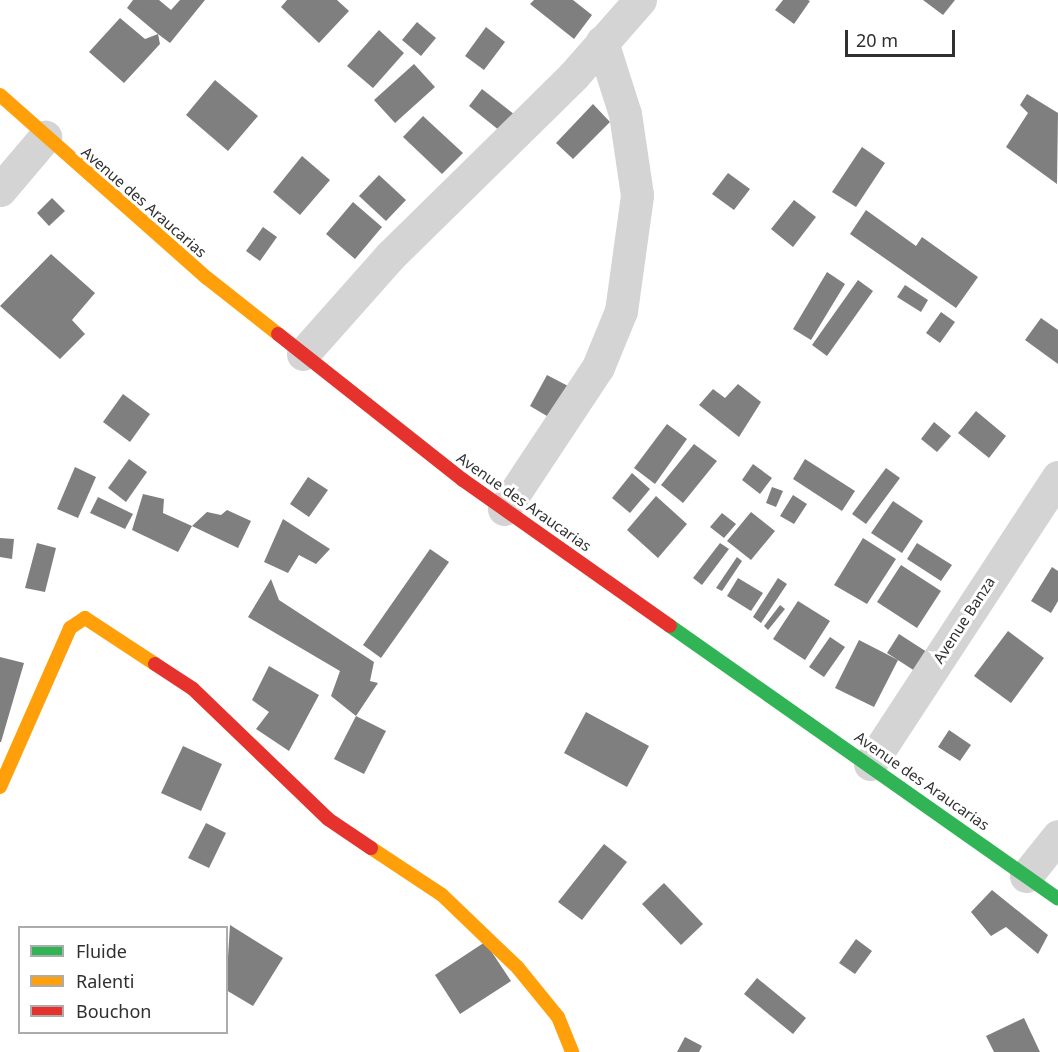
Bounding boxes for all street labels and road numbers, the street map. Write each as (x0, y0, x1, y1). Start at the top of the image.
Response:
street label: Avenue des Araucarias (78, 143, 210, 261)
street label: Avenue des Araucarias (453, 449, 595, 555)
street label: Avenue Banza (929, 573, 999, 667)
street label: Avenue des Araucarias (851, 728, 993, 834)

